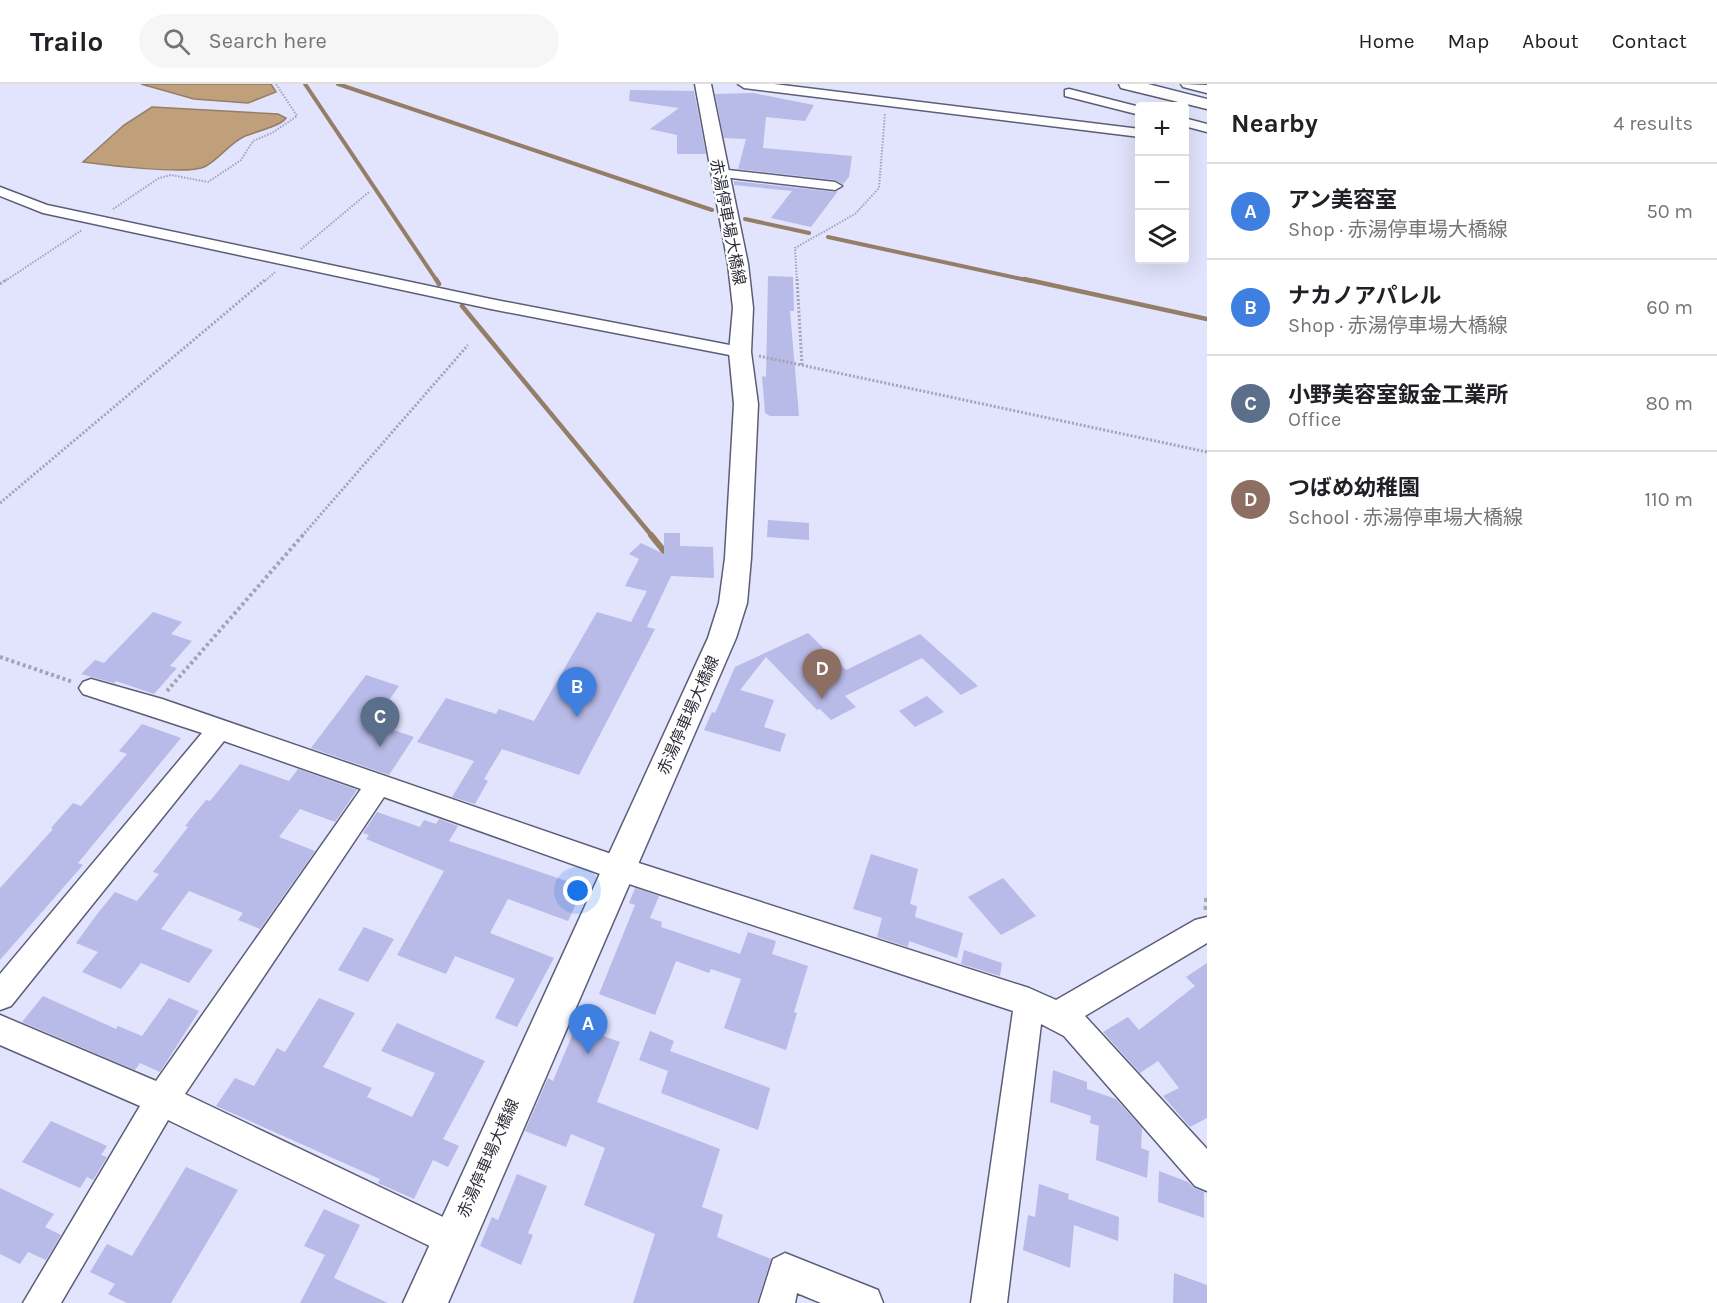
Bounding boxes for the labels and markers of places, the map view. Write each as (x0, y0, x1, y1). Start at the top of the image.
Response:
pin: D (802, 650, 842, 699)
pin: B (558, 668, 596, 717)
pin: C (360, 698, 400, 747)
pin: A (568, 1004, 608, 1054)

